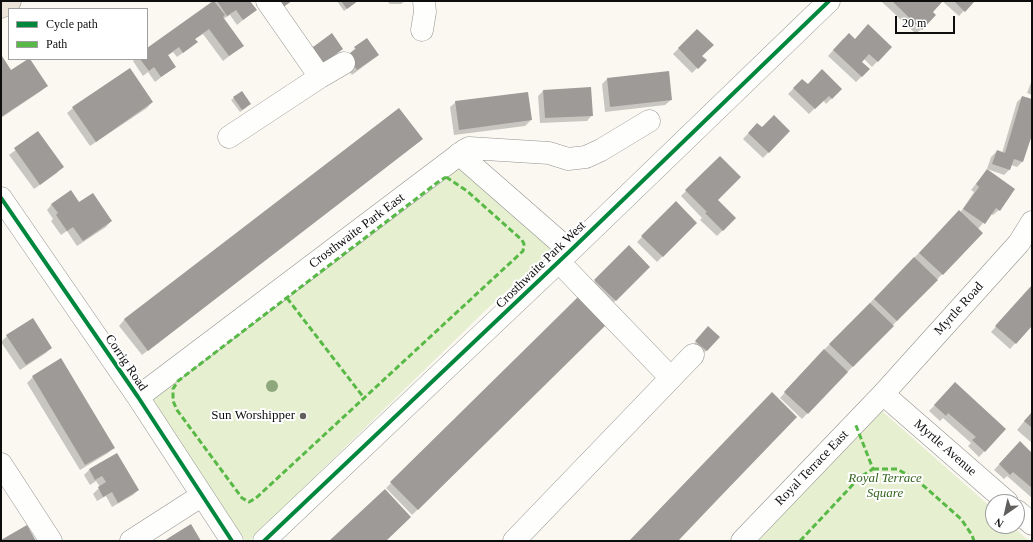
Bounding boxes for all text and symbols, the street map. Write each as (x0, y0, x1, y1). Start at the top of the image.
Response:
legend (8, 8, 148, 60)
scale bar (897, 8, 957, 34)
text: 20 m (902, 16, 926, 30)
text: Cycle path (46, 17, 98, 31)
text: Path (46, 37, 67, 51)
street label: Crosthwaite Park East (306, 190, 408, 272)
street label: Crosthwaite Park West (493, 218, 589, 312)
street label: Myrtle Road (931, 279, 987, 339)
street label: Corrig Road (101, 332, 151, 394)
place label: Sun Worshipper (211, 408, 295, 424)
marker: Sun Worshipper (298, 411, 308, 421)
street label: Myrtle Avenue (910, 416, 980, 480)
street label: Royal Terrace East (772, 427, 852, 509)
park label: Royal Terrace Square (848, 471, 922, 502)
north arrow (985, 494, 1025, 534)
text: N (992, 516, 1006, 530)

